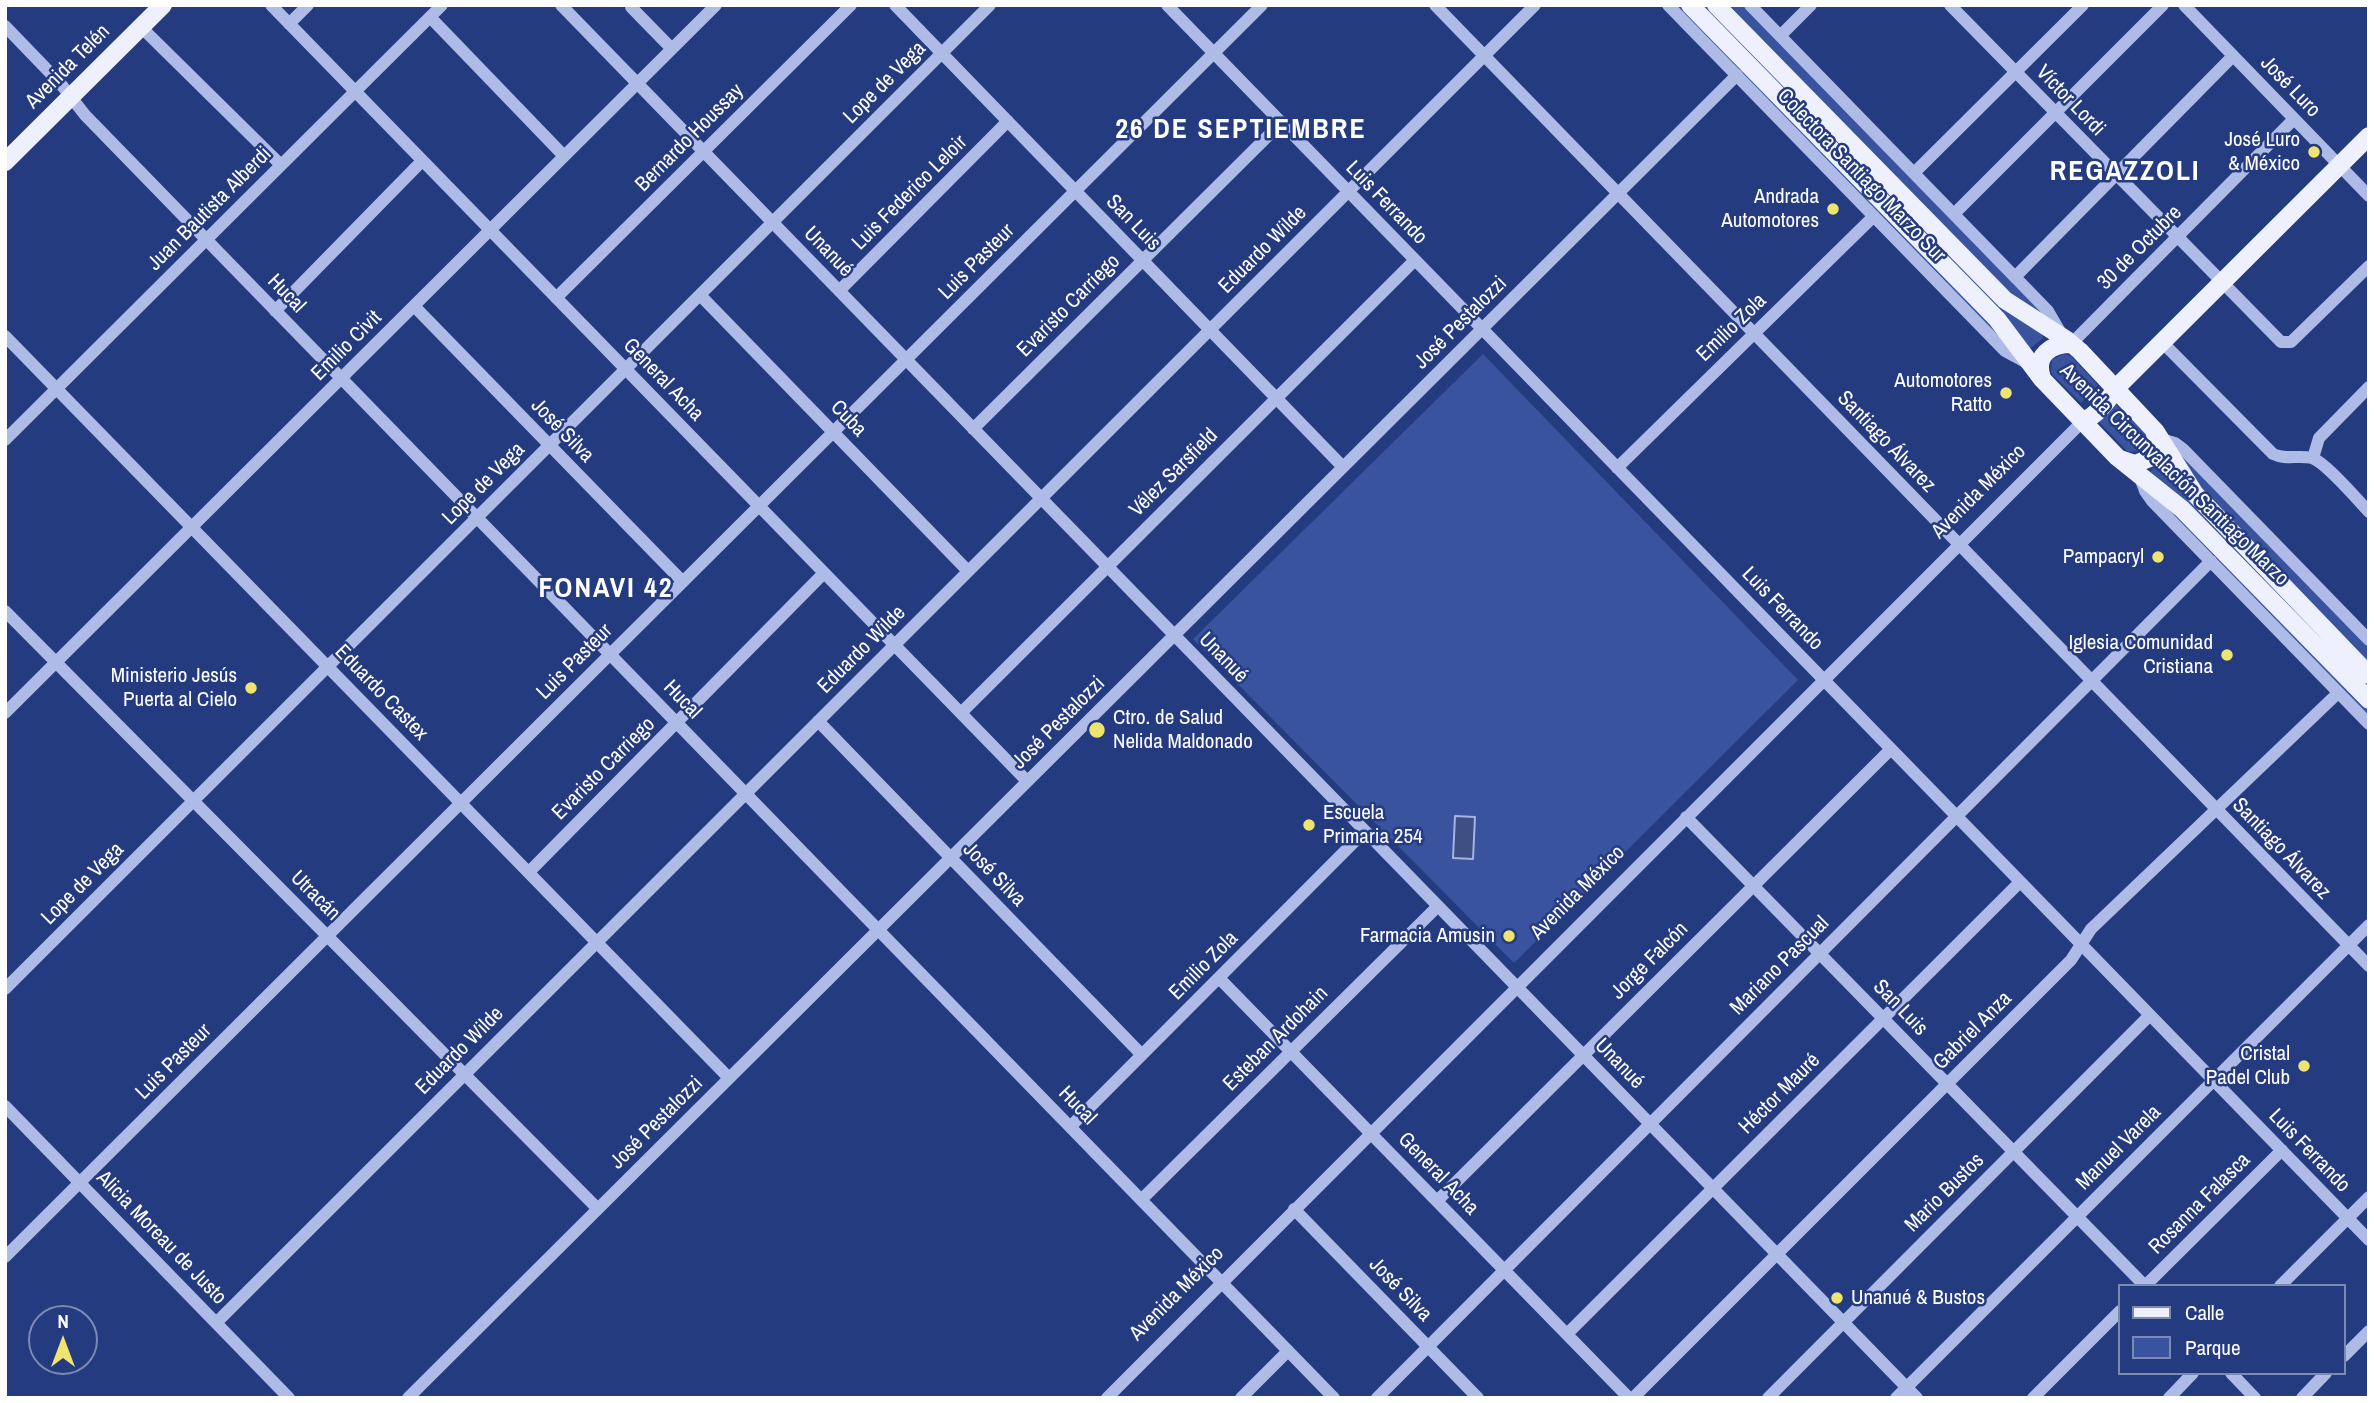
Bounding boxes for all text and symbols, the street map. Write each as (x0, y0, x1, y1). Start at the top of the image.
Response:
street label: Avenida Telén (21, 20, 115, 114)
street label: Lope de Vega (839, 37, 931, 129)
street label: José Luro (2255, 51, 2325, 123)
street label: Víctor Lordi (2030, 60, 2110, 142)
street label: Bernardo Houssay (631, 79, 749, 197)
street label: Colectora Santiago Marzo Sur (1771, 84, 1951, 268)
district label: 26 DE SEPTIEMBRE (1117, 113, 1365, 147)
place label: José Luro & México (2224, 127, 2300, 177)
street label: Luis Federico Leloir (847, 130, 973, 256)
street label: Juan Bautista Alberdi (143, 142, 277, 276)
marker: José Luro & México (2306, 144, 2322, 160)
district label: REGAZZOLI (2051, 155, 2199, 189)
street label: Luis Ferrando (1340, 156, 1432, 250)
place label: Andrada Automotores (1721, 184, 1819, 234)
street label: San Luis (1100, 190, 1166, 256)
street label: Eduardo Wilde (1214, 201, 1312, 299)
marker: Andrada Automotores (1825, 201, 1841, 217)
street label: 30 de Octubre (2093, 201, 2187, 295)
street label: Luis Pasteur (934, 219, 1020, 305)
street label: Unanué (798, 222, 858, 282)
street label: Evaristo Carriego (1012, 249, 1126, 363)
street label: Hucal (262, 269, 310, 319)
street label: José Pestalozzi (1409, 271, 1513, 375)
street label: Emilio Zola (1692, 289, 1772, 367)
street label: Emilio Civit (307, 306, 387, 386)
street label: General Acha (617, 333, 709, 427)
street label: Avenida Circunvalación Santiago Marzo (2054, 359, 2294, 591)
place label: Automotores Ratto (1894, 368, 1992, 418)
marker: Automotores Ratto (1998, 385, 2014, 401)
street label: Santiago Álvarez (1831, 386, 1941, 498)
street label: José Silva (525, 394, 599, 468)
street label: Cuba (825, 395, 871, 443)
street label: Vélez Sarsfield (1124, 423, 1224, 523)
street label: Lope de Vega (438, 438, 530, 530)
street label: Avenida México (1927, 440, 2031, 544)
place label: Pampacryl (2063, 544, 2144, 570)
marker: Pampacryl (2150, 549, 2166, 565)
street label: Luis Ferrando (1736, 562, 1828, 656)
district label: FONAVI 42 (540, 572, 672, 606)
street label: Eduardo Wilde (813, 601, 911, 699)
street label: Luis Pasteur (532, 619, 618, 705)
street label: Unanué (1193, 628, 1253, 688)
place label: Iglesia Comunidad Cristiana (2068, 630, 2213, 680)
street label: Eduardo Castex (329, 640, 433, 746)
marker: Iglesia Comunidad Cristiana (2219, 647, 2235, 663)
place label: Ministerio Jesús Puerta al Cielo (111, 663, 237, 713)
street label: José Pestalozzi (1007, 671, 1111, 775)
street label: Hucal (658, 675, 706, 725)
marker: Ministerio Jesús Puerta al Cielo (243, 680, 259, 696)
place label: Ctro. de Salud Nelida Maldonado (1113, 705, 1253, 755)
street label: Evaristo Carriego (547, 712, 661, 826)
marker: Ctro. de Salud Nelida Maldonado (1087, 720, 1107, 740)
street label: Santiago Álvarez (2226, 793, 2336, 905)
place label: Escuela Primaria 254 (1323, 800, 1423, 850)
marker: Escuela Primaria 254 (1301, 817, 1317, 833)
street label: Lope de Vega (37, 838, 129, 930)
street label: José Silva (957, 838, 1031, 912)
street label: Avenida México (1526, 841, 1630, 945)
street label: Utracán (285, 866, 345, 926)
street label: Mariano Pascual (1725, 911, 1835, 1021)
street label: Jorge Falcón (1606, 917, 1694, 1005)
place label: Farmacia Amusin (1360, 923, 1495, 949)
street label: Emilio Zola (1164, 926, 1244, 1006)
marker: Farmacia Amusin (1501, 928, 1517, 944)
street label: San Luis (1867, 975, 1933, 1041)
street label: Esteban Ardohain (1218, 981, 1334, 1097)
street label: Gabriel Anza (1929, 987, 2017, 1075)
street label: Eduardo Wilde (411, 1002, 509, 1100)
street label: Luis Pasteur (131, 1019, 217, 1105)
street label: Unanué (1589, 1034, 1649, 1094)
place label: Cristal Padel Club (2206, 1041, 2290, 1091)
street label: Héctor Mauré (1734, 1048, 1826, 1140)
marker: Cristal Padel Club (2296, 1058, 2312, 1074)
street label: José Pestalozzi (605, 1071, 709, 1175)
street label: Hucal (1053, 1081, 1101, 1131)
street label: Manuel Varela (2071, 1100, 2167, 1196)
street label: Luis Ferrando (2263, 1104, 2355, 1198)
street label: General Acha (1392, 1127, 1484, 1221)
street label: Mario Bustos (1900, 1148, 1990, 1238)
street label: Rosanna Falasca (2144, 1148, 2256, 1260)
street label: Alicia Moreau de Justo (91, 1166, 231, 1310)
street label: Avenida México (1125, 1242, 1229, 1346)
street label: José Silva (1363, 1253, 1437, 1327)
legend (2118, 1284, 2346, 1375)
place label: Unanué & Bustos (1851, 1285, 1985, 1311)
marker: Unanué & Bustos (1829, 1290, 1845, 1306)
text: Calle (2185, 1298, 2224, 1327)
north arrow (28, 1305, 98, 1375)
text: N (57, 1308, 69, 1334)
text: Parque (2185, 1333, 2241, 1362)

